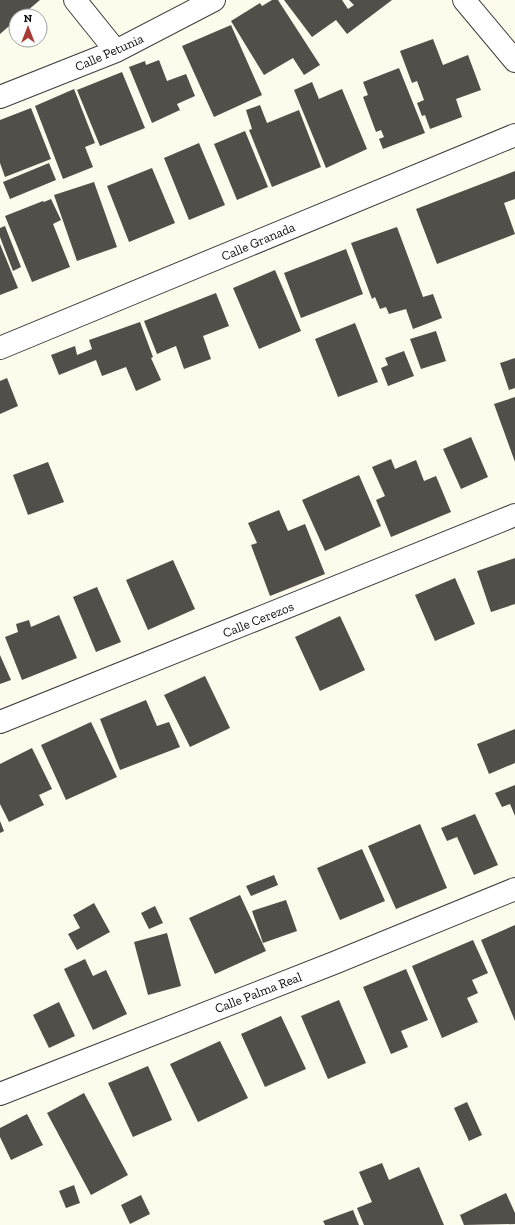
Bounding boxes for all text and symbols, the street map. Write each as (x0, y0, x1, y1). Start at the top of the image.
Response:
north arrow (8, 8, 48, 48)
text: N (24, 12, 33, 25)
street label: Calle Petunia (73, 30, 146, 74)
street label: Calle Granada (219, 219, 298, 264)
street label: Calle Cerezos (221, 598, 296, 640)
street label: Calle Palma Real (213, 969, 304, 1016)

